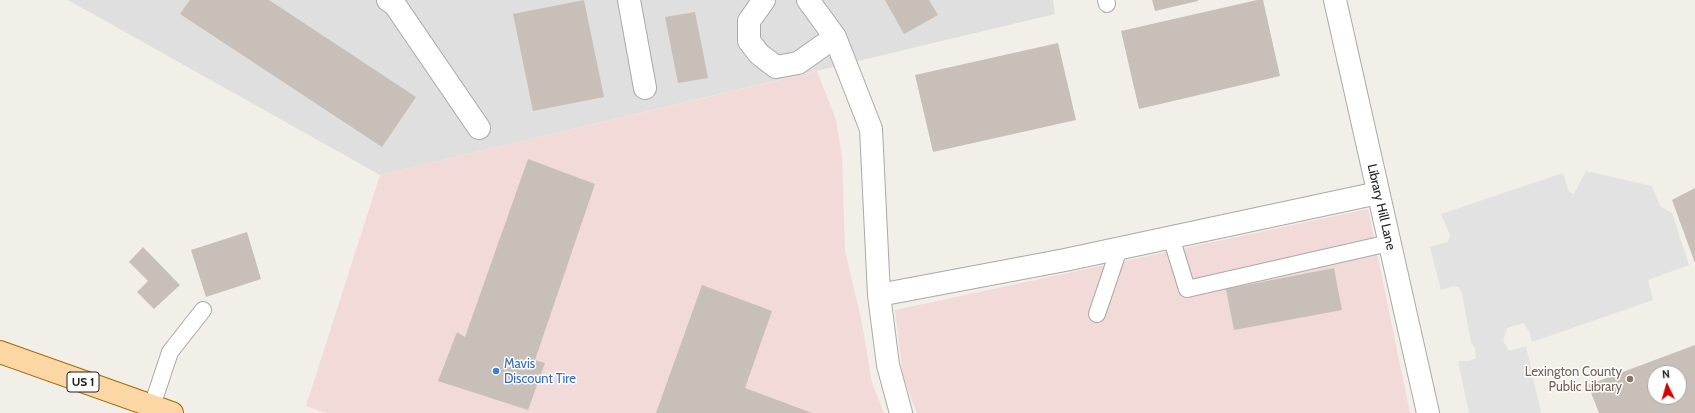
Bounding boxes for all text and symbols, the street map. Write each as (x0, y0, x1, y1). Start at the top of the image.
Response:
street label: Library Hill Lane (1364, 162, 1398, 252)
place label: Mavis Discount Tire (504, 356, 576, 387)
place label: Lexington County Public Library (1525, 364, 1622, 395)
north arrow (1647, 365, 1687, 405)
marker: Mavis Discount Tire (491, 366, 501, 376)
text: N (1662, 367, 1671, 381)
road number: US 1 (67, 372, 99, 392)
marker: Lexington County Public Library (1625, 374, 1635, 384)

